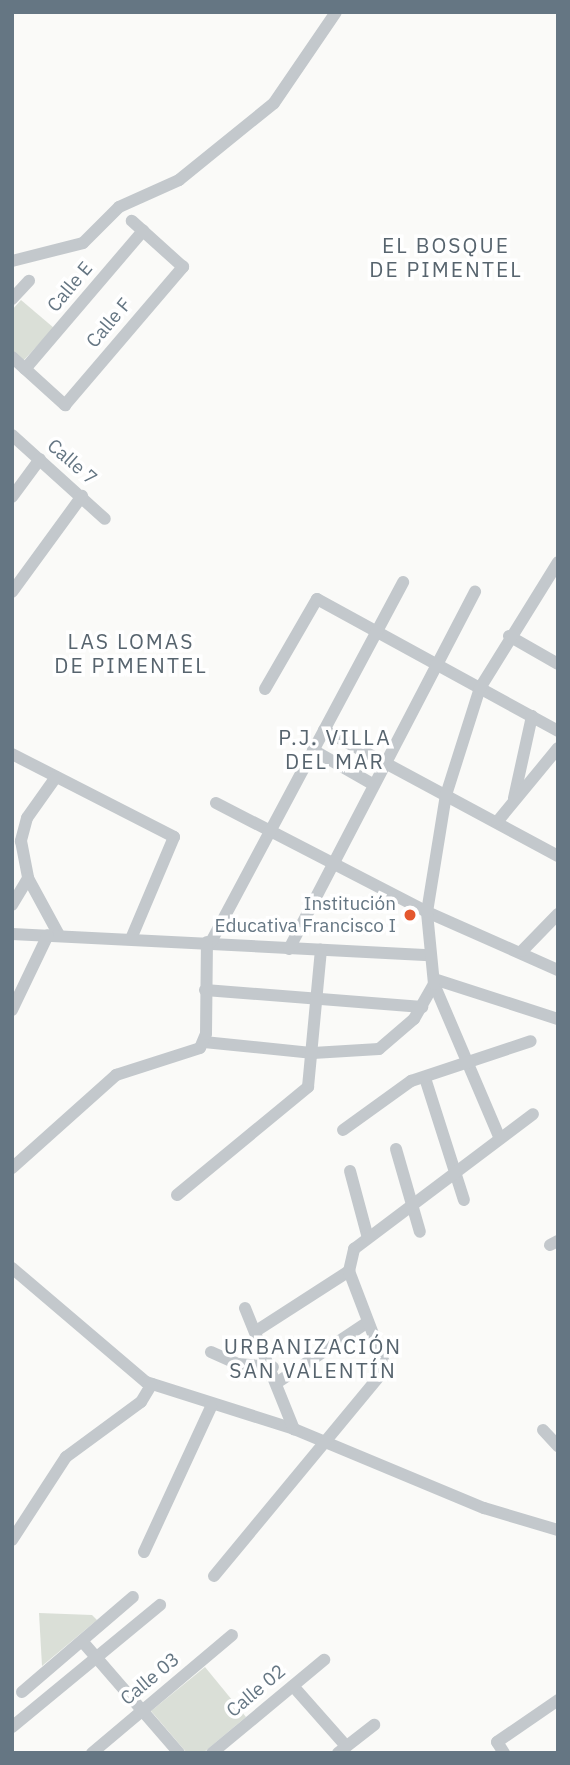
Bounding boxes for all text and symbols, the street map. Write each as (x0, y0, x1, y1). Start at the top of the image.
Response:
district label: EL BOSQUE DE PIMENTEL (371, 232, 521, 282)
street label: Calle E (43, 257, 97, 317)
street label: Calle F (82, 294, 136, 352)
street label: Calle 7 (42, 434, 102, 490)
district label: LAS LOMAS DE PIMENTEL (56, 628, 206, 678)
district label: P.J. VILLA DEL MAR (280, 724, 390, 774)
place label: Institución Educativa Francisco I (215, 893, 396, 937)
marker: Institución Educativa Francisco I (402, 907, 418, 923)
district label: URBANIZACIÓN SAN VALENTÍN (225, 1333, 401, 1383)
street label: Calle 03 (116, 1648, 184, 1710)
street label: Calle 02 (222, 1660, 290, 1722)

